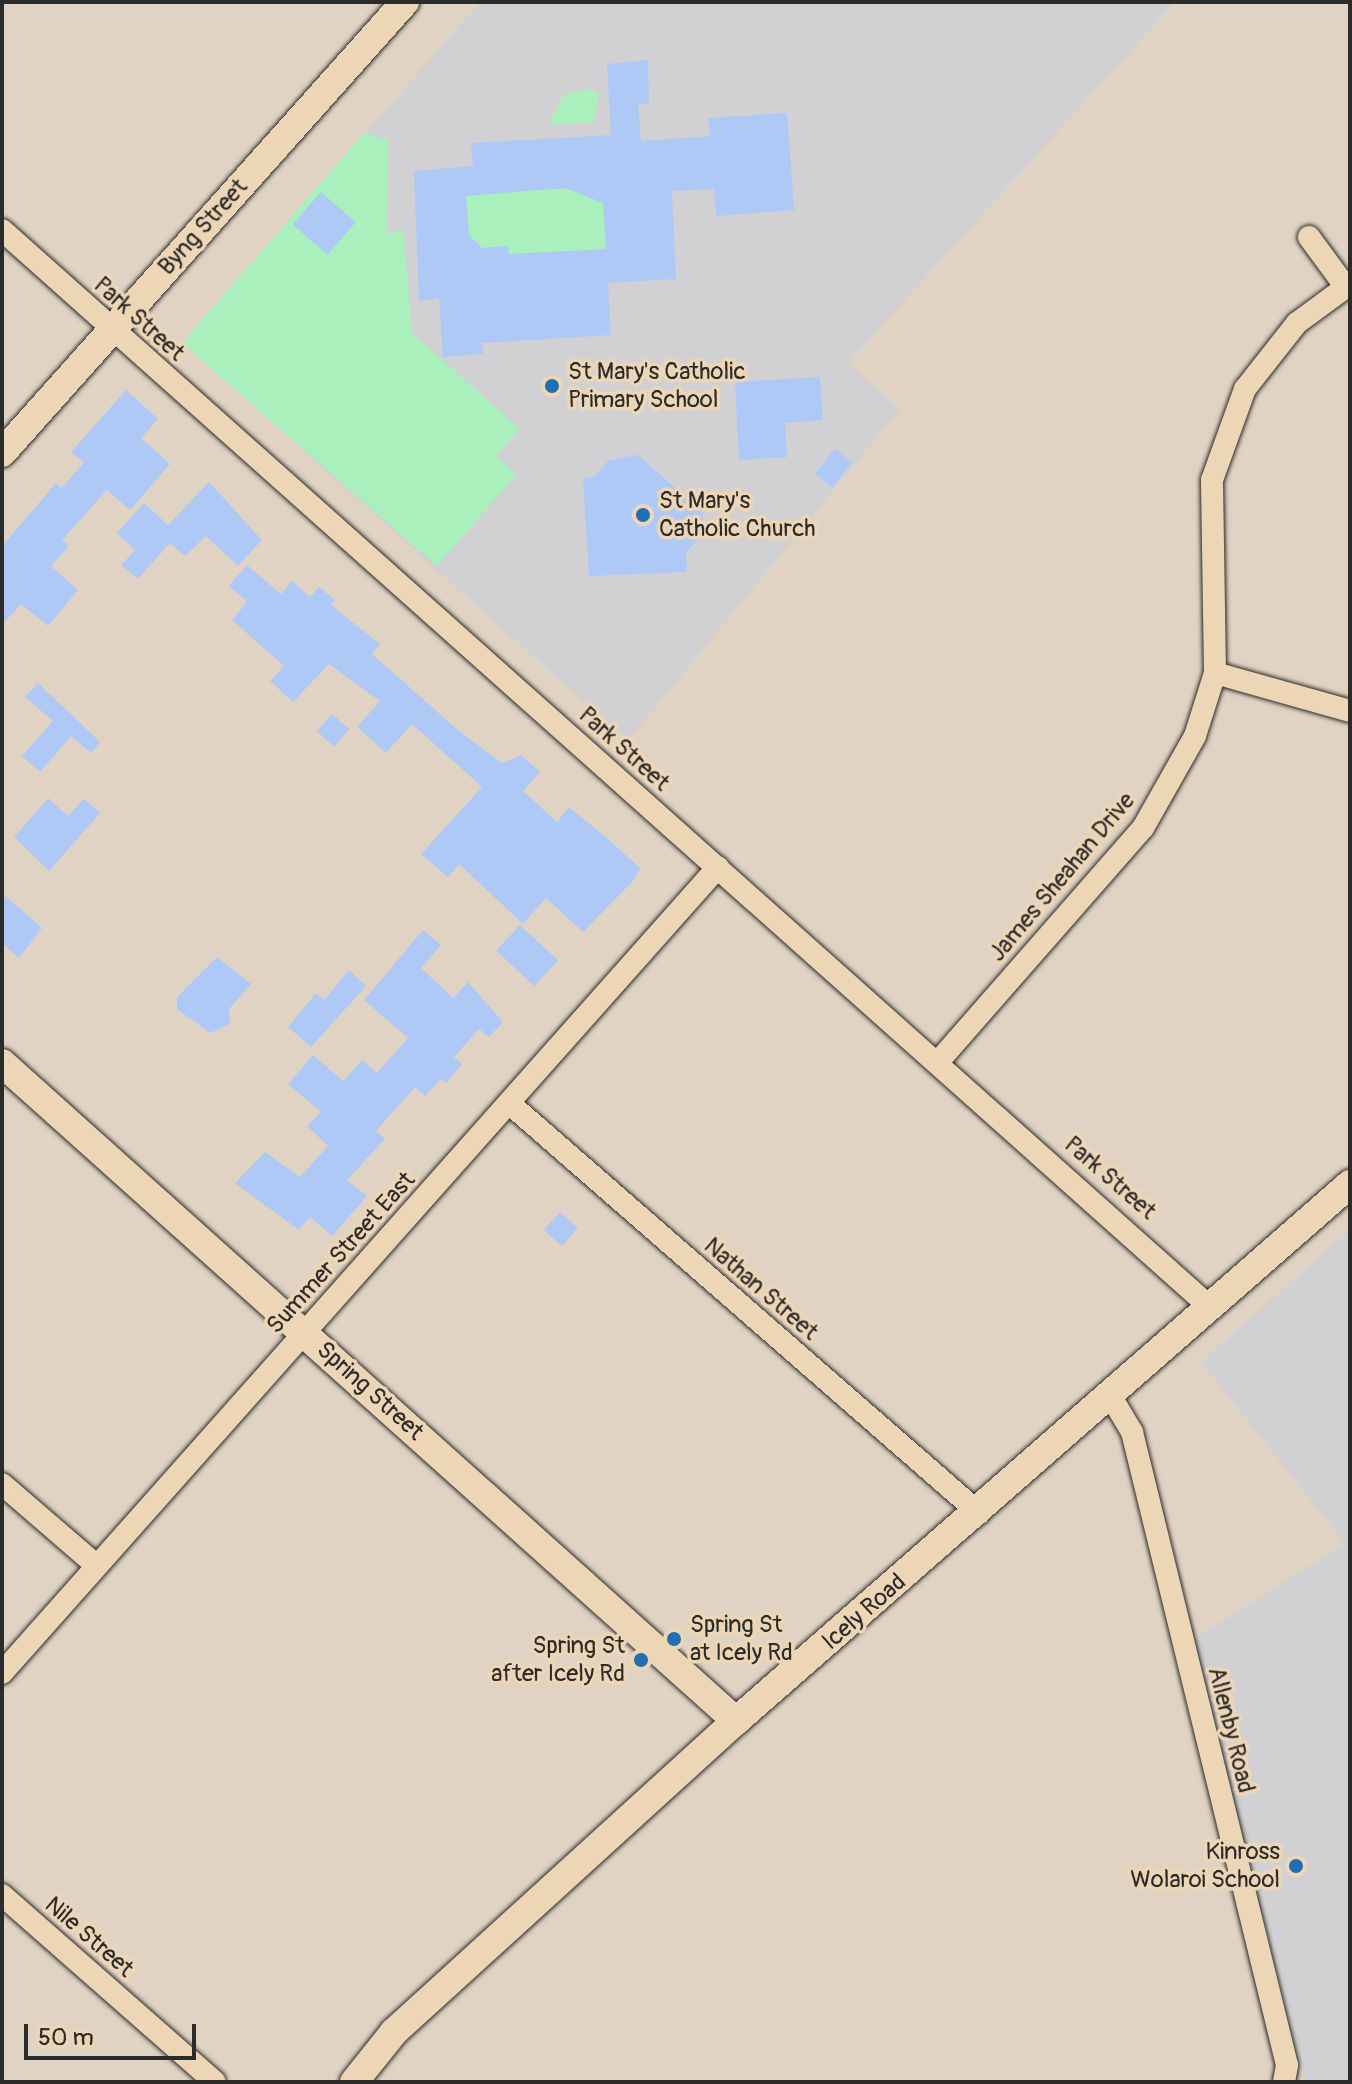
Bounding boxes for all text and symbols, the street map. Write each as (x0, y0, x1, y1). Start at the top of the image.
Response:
street label: Byng Street (152, 173, 254, 281)
street label: Park Street (88, 271, 190, 367)
place label: St Mary's Catholic Primary School (568, 358, 746, 414)
marker: St Mary's Catholic Primary School (543, 377, 561, 395)
place label: St Mary's Catholic Church (659, 487, 816, 543)
marker: St Mary's Catholic Church (634, 506, 652, 524)
street label: Park Street (573, 701, 675, 797)
street label: James Sheahan Drive (983, 787, 1141, 967)
street label: Park Street (1058, 1130, 1162, 1226)
street label: Summer Street East (261, 1166, 421, 1340)
street label: Nathan Street (698, 1232, 824, 1346)
street label: Spring Street (311, 1336, 429, 1446)
street label: Icely Road (816, 1568, 912, 1656)
place label: Spring St at Icely Rd (690, 1611, 793, 1667)
marker: Spring St at Icely Rd (665, 1630, 683, 1648)
place label: Spring St after Icely Rd (491, 1632, 625, 1688)
marker: Spring St after Icely Rd (632, 1651, 650, 1669)
street label: Allenby Road (1201, 1664, 1261, 1796)
place label: Kinross Wolaroi School (1130, 1838, 1280, 1894)
marker: Kinross Wolaroi School (1287, 1857, 1305, 1875)
street label: Nile Street (39, 1891, 139, 1983)
scale bar (28, 2008, 200, 2058)
text: 50 m (38, 2023, 94, 2052)

